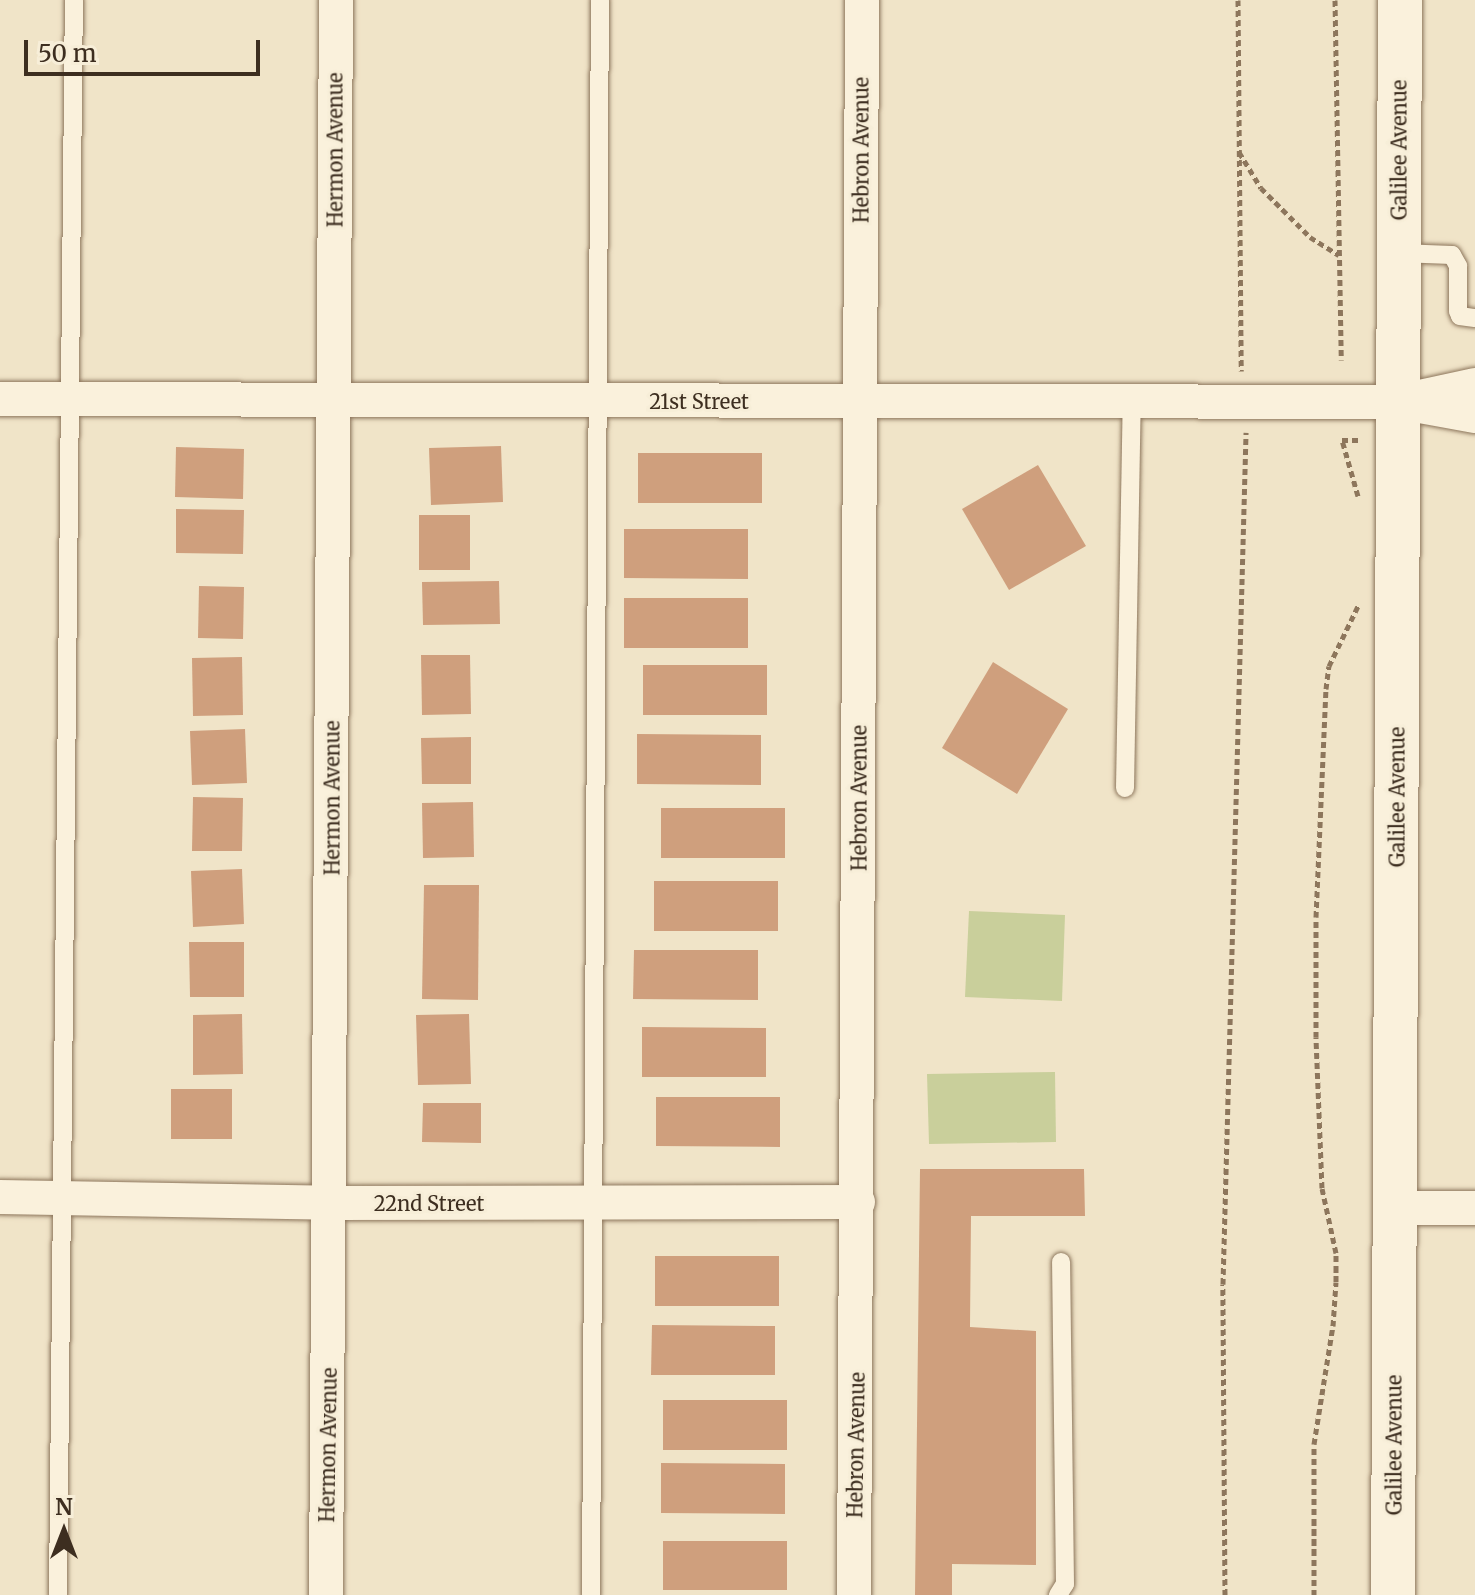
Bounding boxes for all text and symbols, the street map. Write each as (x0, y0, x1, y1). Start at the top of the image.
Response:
scale bar (28, 24, 264, 74)
text: 50 m (38, 38, 97, 69)
street label: Hermon Avenue (323, 73, 347, 227)
street label: Hebron Avenue (849, 77, 873, 223)
street label: Galilee Avenue (1387, 80, 1411, 220)
street label: 21st Street (649, 389, 749, 413)
street label: Hermon Avenue (320, 721, 344, 875)
street label: Hebron Avenue (847, 725, 871, 871)
street label: Galilee Avenue (1385, 727, 1409, 867)
street label: 22nd Street (374, 1191, 484, 1215)
street label: Hermon Avenue (315, 1367, 341, 1523)
street label: Hebron Avenue (843, 1372, 869, 1518)
street label: Galilee Avenue (1382, 1375, 1406, 1515)
north arrow (24, 1491, 104, 1571)
text: N (55, 1493, 73, 1521)

